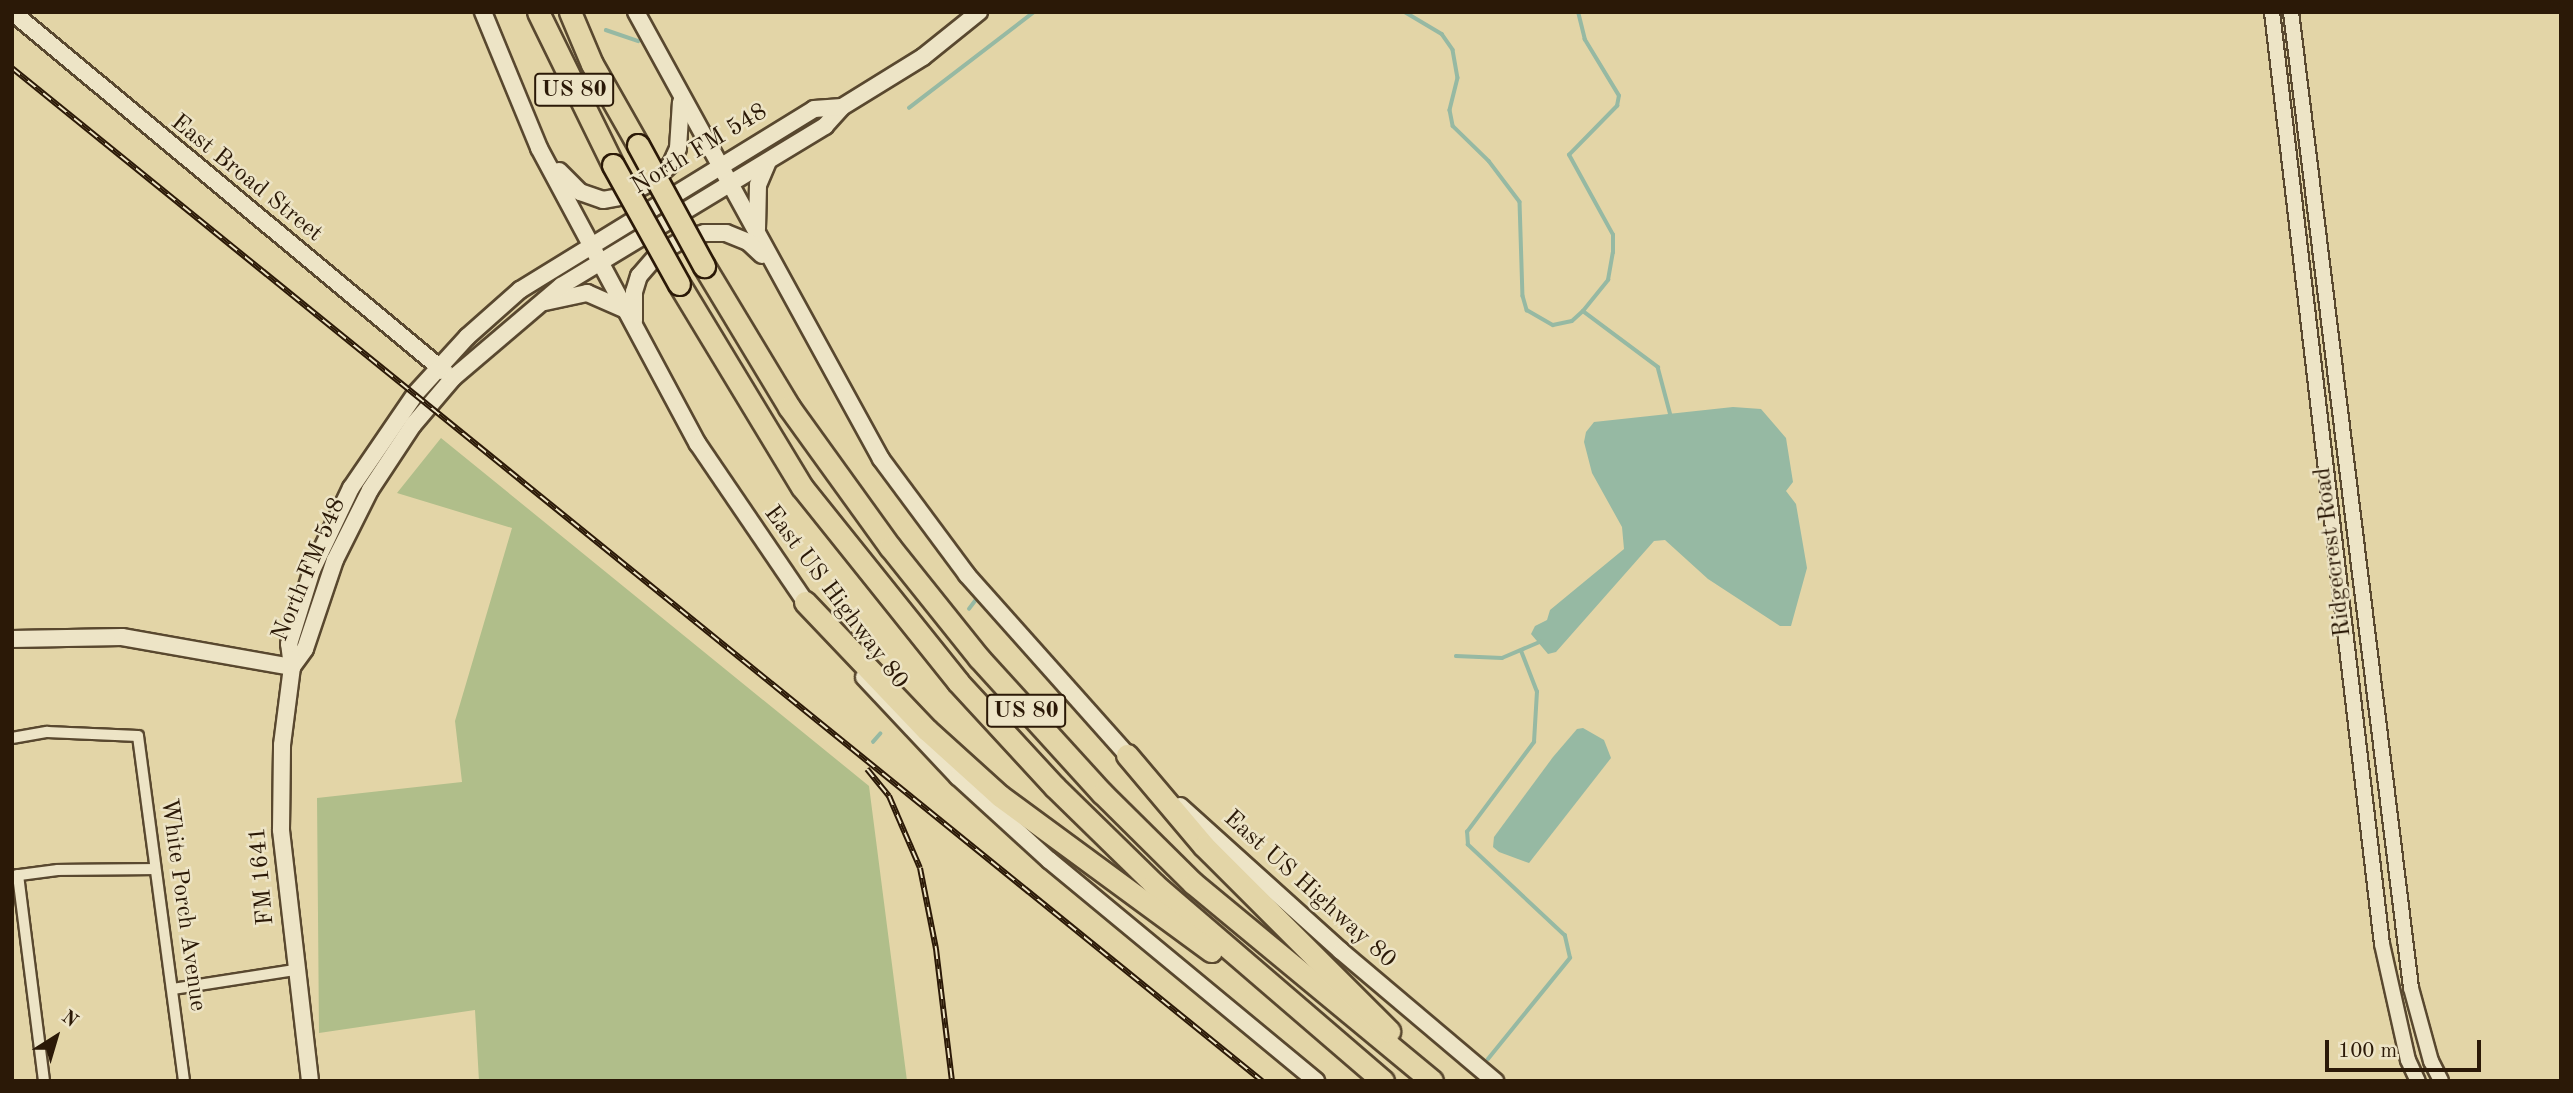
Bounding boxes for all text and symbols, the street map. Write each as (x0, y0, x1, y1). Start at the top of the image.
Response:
road number: US 80 (534, 71, 614, 110)
street label: North FM 548 (627, 98, 773, 202)
street label: East Broad Street (164, 109, 328, 249)
street label: Ridgecrest Road (2309, 466, 2359, 638)
street label: North FM 548 (267, 494, 353, 646)
street label: East US Highway 80 (757, 501, 913, 695)
road number: US 80 (986, 692, 1066, 730)
street label: White Porch Avenue (153, 797, 211, 1013)
street label: East US Highway 80 (1217, 805, 1401, 975)
street label: FM 1641 (244, 826, 282, 926)
north arrow (21, 1002, 91, 1072)
text: N (57, 1008, 80, 1032)
scale bar (2328, 1026, 2484, 1070)
text: 100 m (2338, 1041, 2397, 1062)

